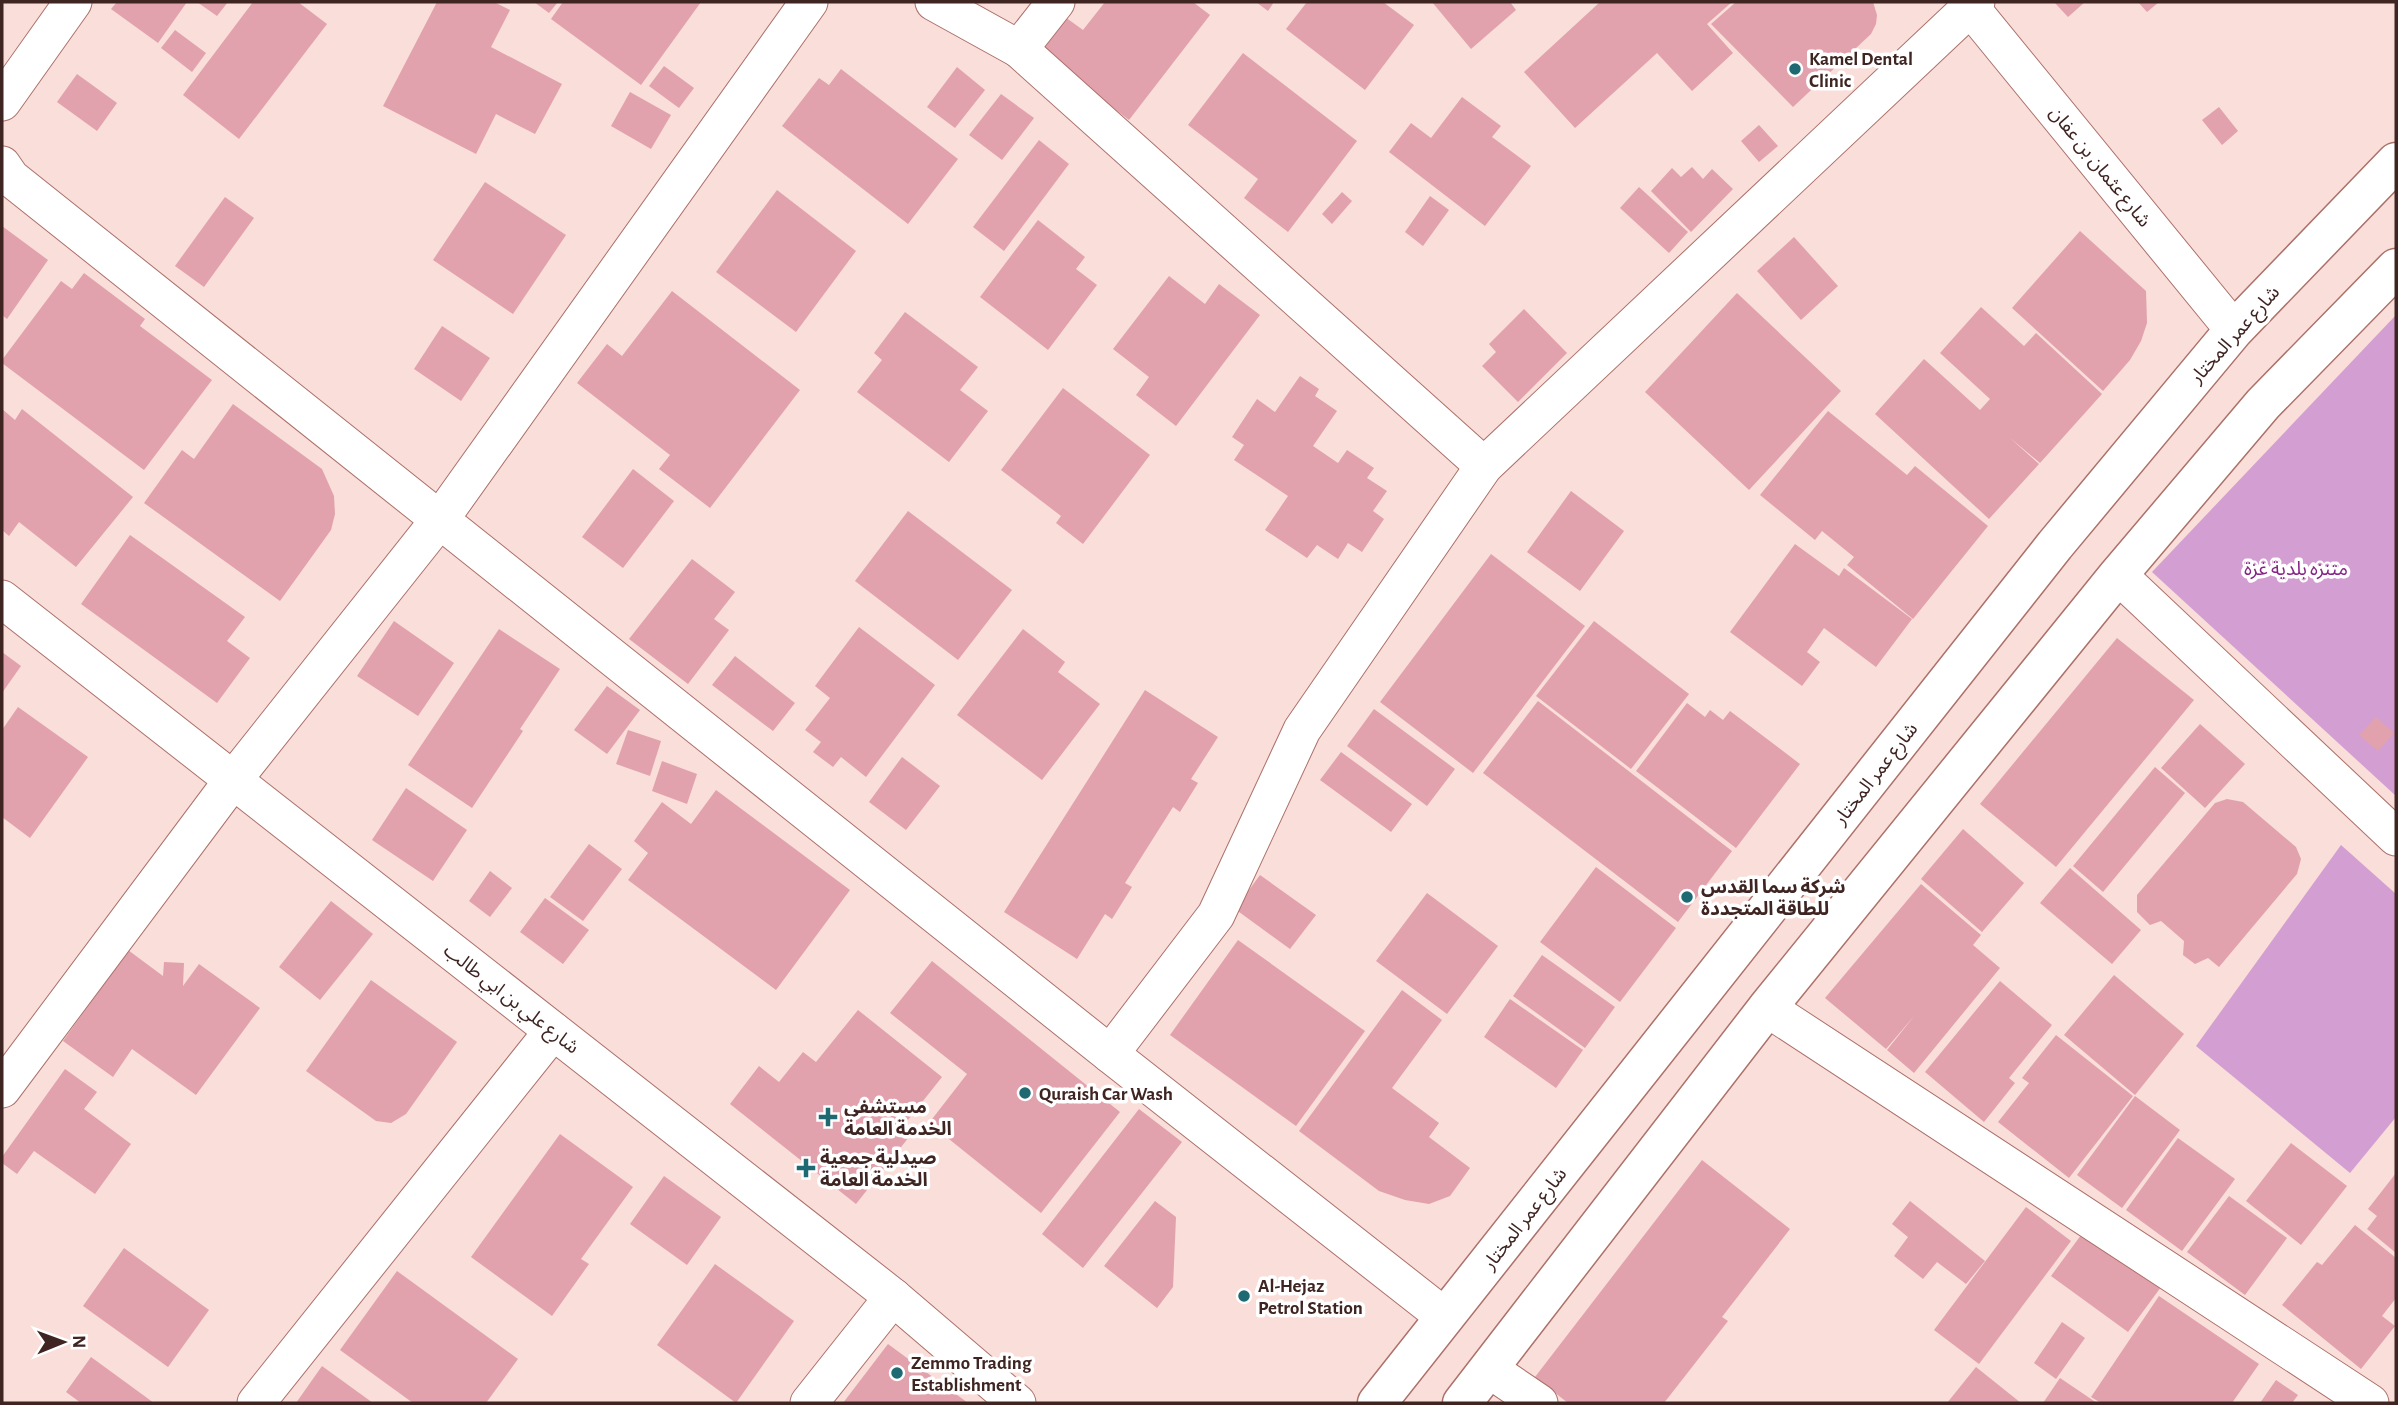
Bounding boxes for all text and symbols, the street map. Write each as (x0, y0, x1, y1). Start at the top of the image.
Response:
place label: Kamel Dental Clinic (1809, 50, 1913, 91)
marker: Kamel Dental Clinic (1787, 61, 1803, 77)
street label: شارع عثمان بن عفان (2043, 103, 2154, 233)
street label: شارع عمر المختار (2186, 283, 2286, 390)
park label: متنزه بلدية غزة (2244, 560, 2348, 580)
street label: شارع عمر المختار (1830, 719, 1924, 831)
place label: شركة سما القدس للطاقة المتجددة (1701, 877, 1845, 919)
marker: شركة سما القدس للطاقة المتجددة (1679, 889, 1695, 905)
street label: شارع علي بن ابي طالب (437, 941, 582, 1061)
marker: Quraish Car Wash (1017, 1085, 1033, 1101)
place label: Quraish Car Wash (1039, 1085, 1173, 1104)
place label: مستشفى الخدمة العامة (844, 1098, 952, 1139)
marker: مستشفى الخدمة العامة (818, 1107, 838, 1127)
place label: صيدلية جمعية الخدمة العامة (820, 1148, 937, 1190)
marker: صيدلية جمعية الخدمة العامة (798, 1160, 814, 1176)
street label: شارع عمر المختار (1479, 1164, 1573, 1276)
place label: Al-Hejaz Petrol Station (1258, 1277, 1363, 1318)
marker: Al-Hejaz Petrol Station (1236, 1288, 1252, 1304)
north arrow (28, 1307, 98, 1377)
text: N (69, 1335, 88, 1349)
place label: Zemmo Trading Establishment (911, 1354, 1032, 1395)
marker: Zemmo Trading Establishment (889, 1365, 905, 1381)

